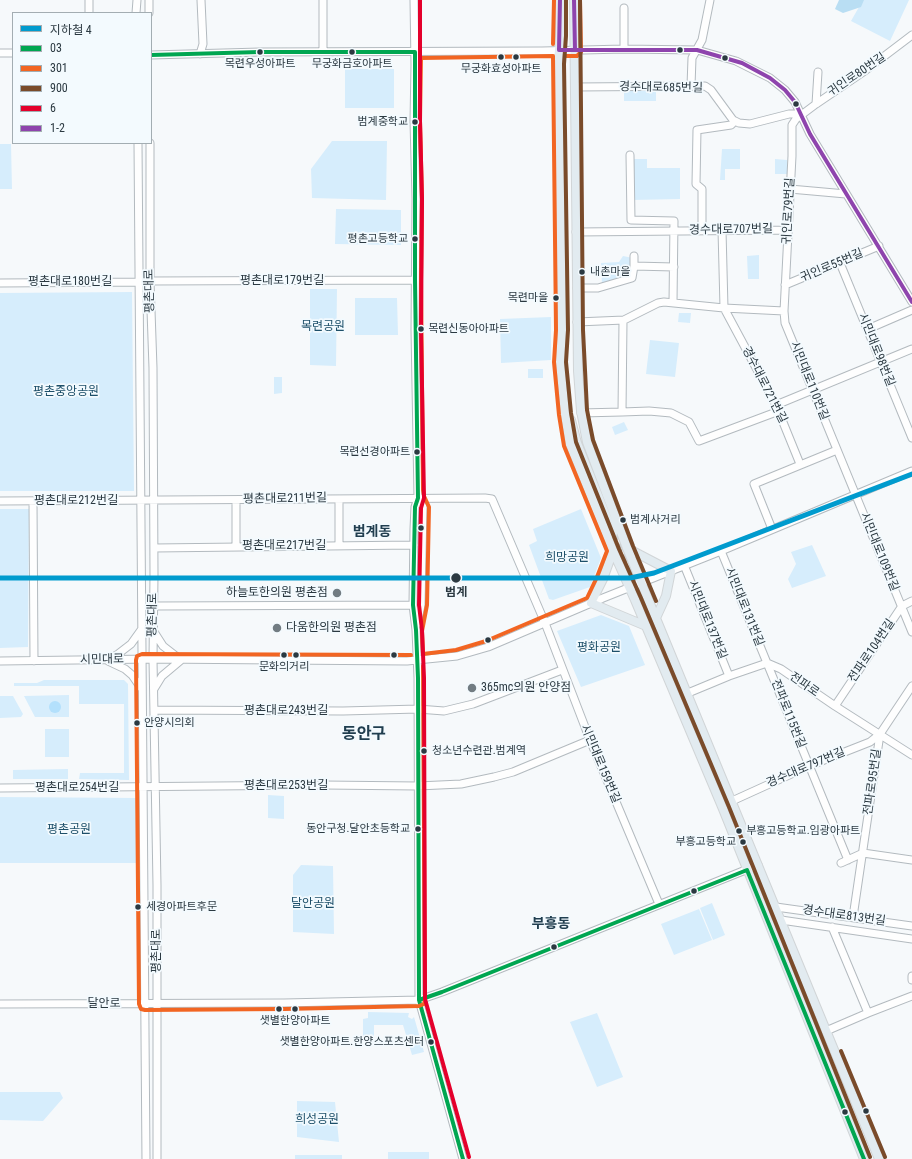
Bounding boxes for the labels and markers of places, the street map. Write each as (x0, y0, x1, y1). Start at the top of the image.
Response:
unlabelled marker (675, 45, 685, 55)
marker: 목련우성아파트 (255, 47, 265, 57)
marker: 무궁화금호아파트 (347, 47, 357, 57)
marker: 무궁화효성아파트 (496, 52, 506, 62)
unlabelled marker (511, 52, 521, 62)
unlabelled marker (720, 53, 730, 63)
place label: 목련우성아파트 (225, 57, 295, 71)
place label: 무궁화금호아파트 (312, 57, 392, 71)
place label: 무궁화효성아파트 (461, 62, 541, 76)
unlabelled marker (791, 99, 801, 109)
place label: 범계중학교 (357, 115, 408, 129)
marker: 범계중학교 (410, 117, 420, 127)
place label: 평촌고등학교 (347, 232, 408, 246)
marker: 평촌고등학교 (410, 234, 420, 244)
place label: 내촌마을 (590, 265, 630, 279)
marker: 내촌마을 (577, 267, 587, 277)
place label: 목련마을 (508, 291, 548, 305)
marker: 목련마을 (551, 293, 561, 303)
place label: 목련신동아아파트 (428, 322, 509, 336)
marker: 목련신동아아파트 (416, 324, 426, 334)
place label: 목련선경아파트 (339, 445, 410, 459)
marker: 목련선경아파트 (412, 447, 422, 457)
place label: 범계사거리 (630, 513, 681, 527)
marker: 범계사거리 (618, 515, 628, 525)
unlabelled marker (416, 523, 426, 533)
marker: 범계 (449, 571, 463, 585)
place label: 하늘토한의원 평촌점 (226, 586, 328, 600)
place label: 범계 (445, 586, 467, 600)
marker: 하늘토한의원 평촌점 (331, 587, 343, 599)
place label: 다움한의원 평촌점 (286, 621, 377, 635)
marker: 다움한의원 평촌점 (271, 622, 283, 634)
unlabelled marker (483, 635, 493, 645)
marker: 문화의거리 (279, 650, 289, 660)
unlabelled marker (291, 650, 301, 660)
unlabelled marker (389, 650, 399, 660)
place label: 문화의거리 (259, 660, 309, 674)
place label: 365mc의원 안양점 (481, 681, 571, 695)
marker: 365mc의원 안양점 (466, 682, 478, 694)
place label: 안양시의회 (144, 716, 195, 730)
marker: 안양시의회 (132, 718, 142, 728)
place label: 청소년수련관.범계역 (432, 744, 526, 758)
marker: 청소년수련관.범계역 (419, 746, 429, 756)
place label: 동안구청.달안초등학교 (306, 822, 410, 836)
marker: 동안구청.달안초등학교 (413, 824, 423, 834)
place label: 부흥고등학교.임광아파트 (746, 824, 860, 838)
marker: 부흥고등학교.임광아파트 (734, 826, 744, 836)
place label: 부흥고등학교 (675, 835, 736, 849)
marker: 부흥고등학교 (738, 837, 748, 847)
unlabelled marker (689, 886, 699, 896)
place label: 세경아파트후문 (146, 900, 217, 914)
marker: 세경아파트후문 (133, 902, 143, 912)
unlabelled marker (549, 942, 559, 952)
unlabelled marker (274, 1004, 284, 1014)
marker: 샛별한양아파트 (290, 1004, 300, 1014)
place label: 샛별한양아파트 (260, 1014, 330, 1028)
place label: 샛별한양아파트.한양스포츠센터 (279, 1035, 424, 1049)
marker: 샛별한양아파트.한양스포츠센터 (426, 1037, 436, 1047)
unlabelled marker (861, 1106, 871, 1116)
unlabelled marker (840, 1107, 850, 1117)

